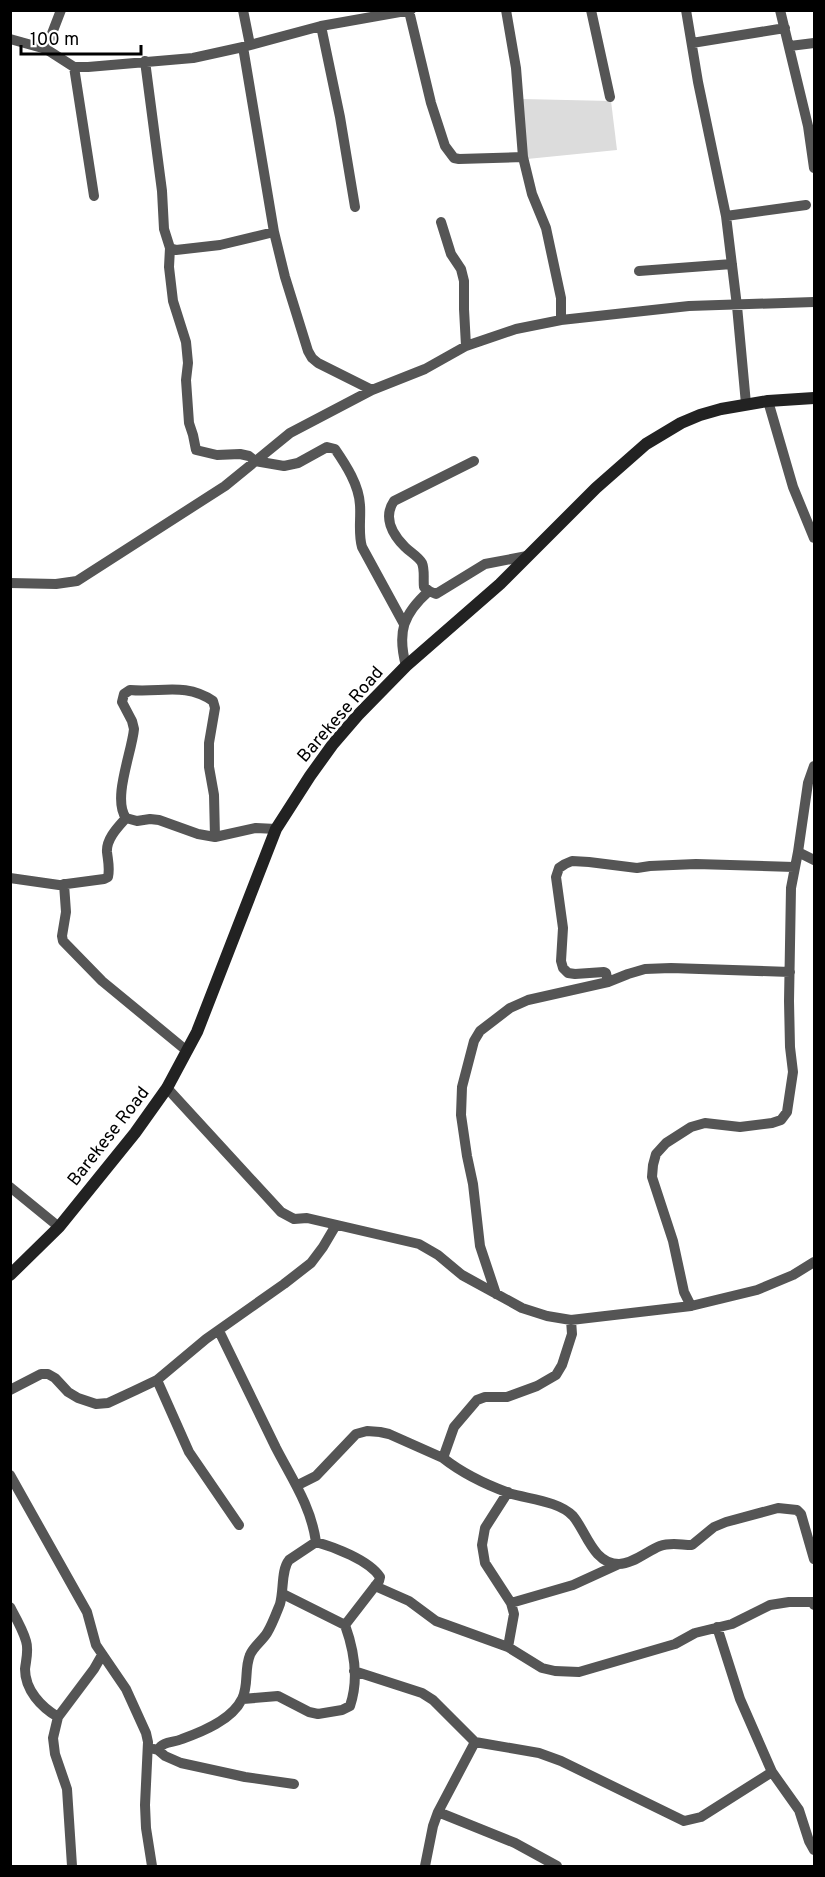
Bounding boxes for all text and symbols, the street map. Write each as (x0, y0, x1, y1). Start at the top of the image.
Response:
scale bar (21, 18, 141, 56)
text: 100 m (30, 29, 79, 52)
street label: Barekese Road (293, 662, 389, 768)
street label: Barekese Road (63, 1082, 155, 1191)

